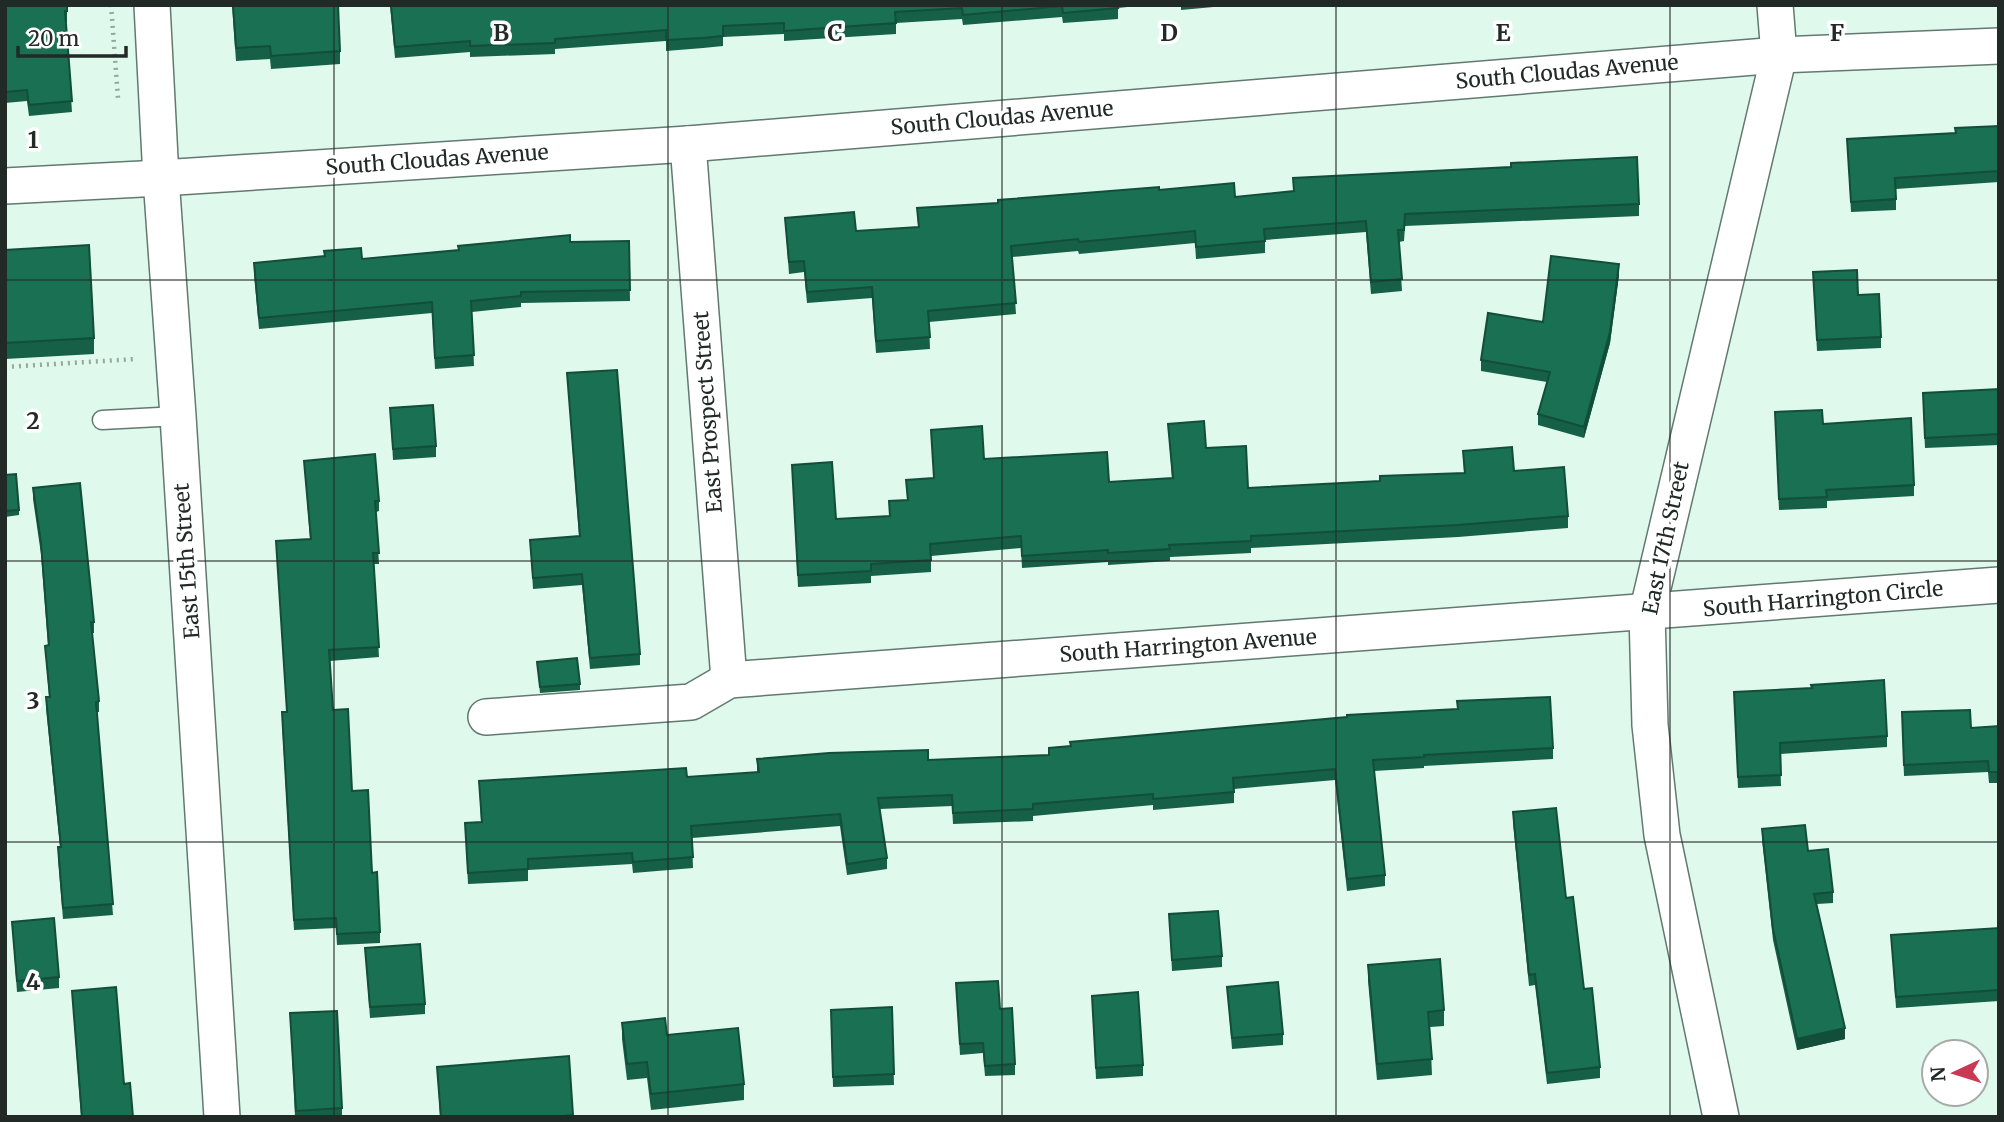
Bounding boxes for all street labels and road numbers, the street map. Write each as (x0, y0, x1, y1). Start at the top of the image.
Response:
street label: South Cloudas Avenue (1455, 48, 1679, 95)
street label: South Cloudas Avenue (890, 94, 1114, 141)
street label: South Cloudas Avenue (325, 138, 549, 181)
street label: East Prospect Street (687, 310, 728, 514)
street label: East 17th Street (1636, 459, 1695, 617)
street label: East 15th Street (168, 482, 205, 640)
street label: South Harrington Circle (1702, 575, 1944, 622)
street label: South Harrington Avenue (1058, 623, 1318, 668)

